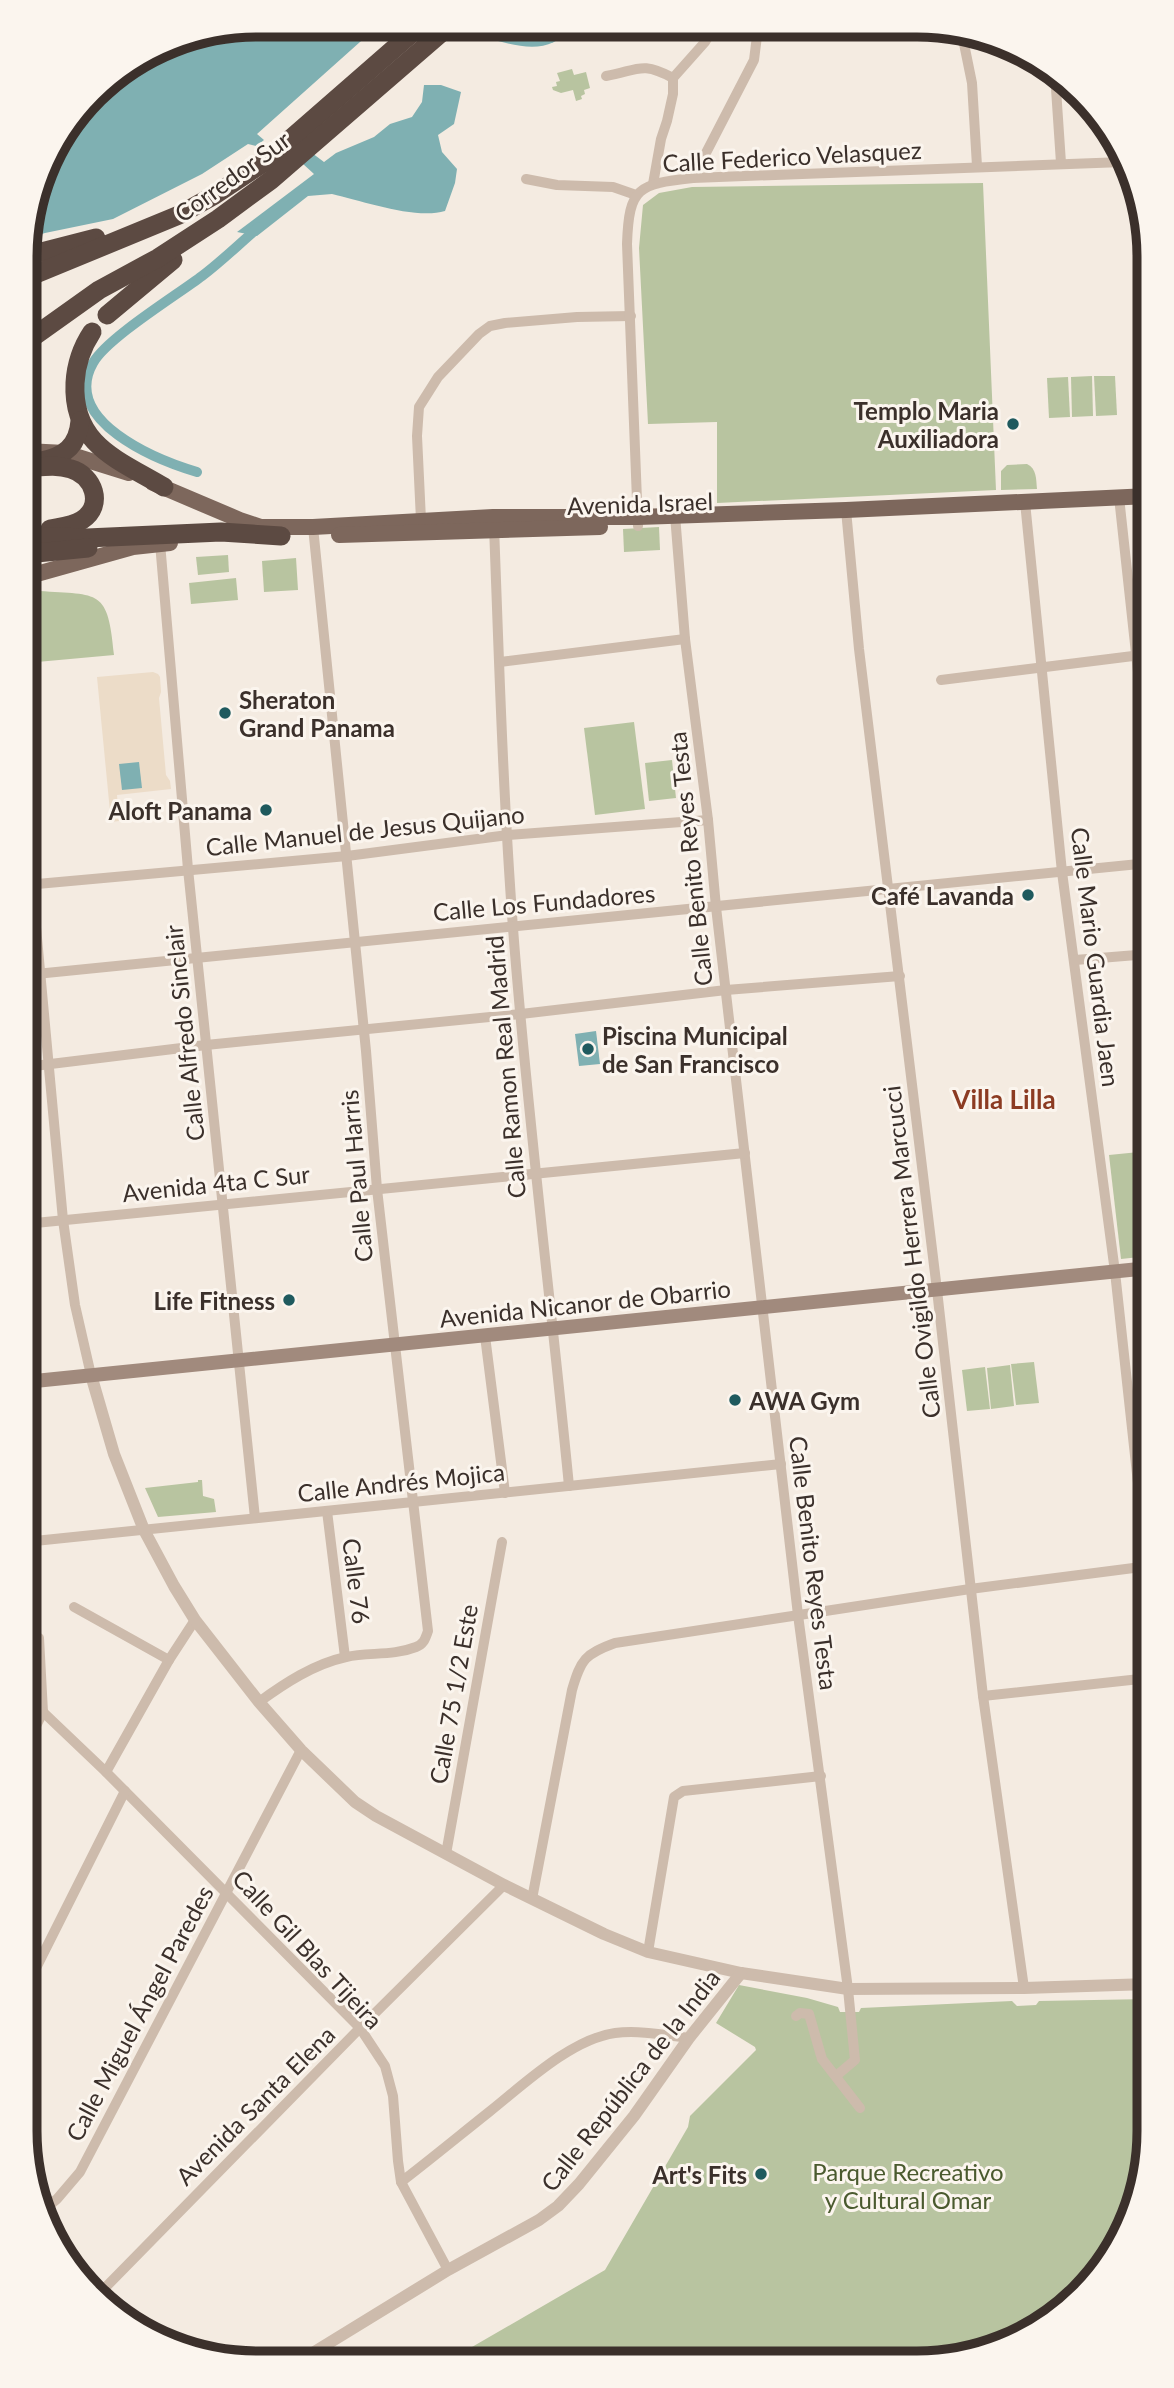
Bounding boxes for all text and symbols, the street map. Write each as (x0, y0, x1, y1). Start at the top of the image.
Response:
street label: Corredor Sur (169, 124, 295, 228)
street label: Calle Federico Velasquez (662, 135, 922, 177)
place label: Templo Maria Auxiliadora (854, 396, 999, 453)
marker: Templo Maria Auxiliadora (1005, 416, 1021, 432)
street label: Avenida Israel (566, 486, 714, 520)
place label: Sheraton Grand Panama (239, 685, 395, 742)
marker: Sheraton Grand Panama (217, 705, 233, 721)
street label: Calle Benito Reyes Testa (662, 730, 718, 988)
place label: Aloft Panama (107, 796, 252, 825)
street label: Calle Manuel de Jesus Quijano (204, 799, 526, 861)
marker: Aloft Panama (258, 802, 274, 818)
street label: Calle Mario Guardia Jaen (1066, 826, 1126, 1088)
street label: Calle Los Fundadores (432, 878, 656, 926)
place label: Café Lavanda (871, 881, 1014, 910)
marker: Café Lavanda (1020, 887, 1036, 903)
street label: Calle Alfredo Sinclair (158, 923, 210, 1143)
street label: Calle Ramon Real Madrid (479, 934, 531, 1200)
place label: Piscina Municipal de San Francisco (602, 1021, 788, 1078)
marker: Piscina Municipal de San Francisco (580, 1041, 596, 1057)
district label: Villa Lilla (951, 1083, 1056, 1115)
street label: Calle Ovigildo Herrera Marcucci (876, 1084, 946, 1420)
street label: Calle Paul Harris (334, 1089, 378, 1263)
street label: Avenida 4ta C Sur (121, 1159, 311, 1207)
street label: Avenida Nicanor de Obarrio (438, 1273, 732, 1333)
place label: Life Fitness (153, 1286, 275, 1315)
marker: Life Fitness (281, 1292, 297, 1308)
place label: AWA Gym (748, 1386, 860, 1415)
marker: AWA Gym (727, 1392, 743, 1408)
street label: Calle Benito Reyes Testa (784, 1434, 844, 1692)
street label: Calle Andrés Mojica (296, 1457, 506, 1507)
street label: Calle 76 (337, 1537, 377, 1625)
street label: Calle 75 1/2 Este (423, 1602, 483, 1786)
street label: Calle Gil Blas Tijeira (227, 1864, 389, 2034)
street label: Calle Miguel Ángel Paredes (59, 1880, 219, 2146)
street label: Calle República de la India (534, 1963, 726, 2197)
street label: Avenida Santa Elena (170, 2020, 340, 2190)
park label: Parque Recreativo y Cultural Omar (812, 2157, 1004, 2214)
place label: Art's Fits (651, 2160, 747, 2189)
marker: Art's Fits (753, 2166, 769, 2182)

